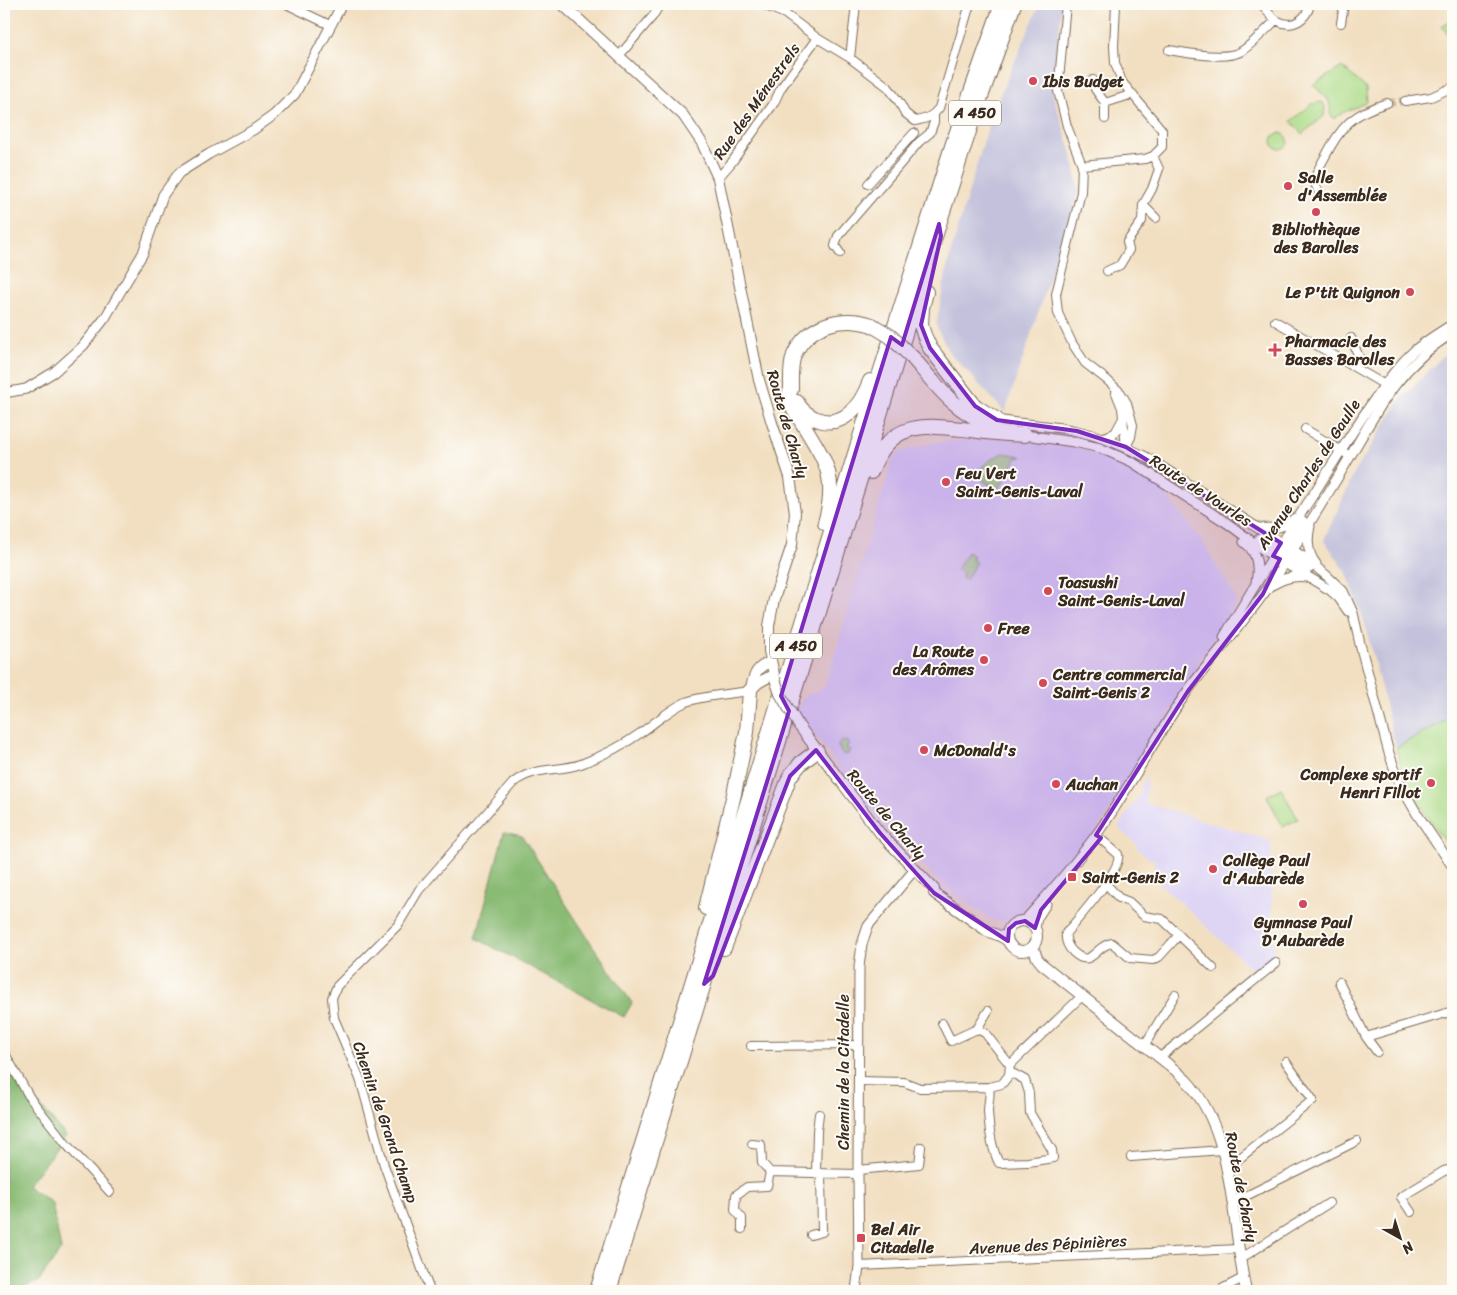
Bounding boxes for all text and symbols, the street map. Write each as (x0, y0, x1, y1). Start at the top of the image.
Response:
street label: Rue des Ménestrels (705, 36, 808, 166)
place label: Ibis Budget (1042, 67, 1124, 96)
marker: Ibis Budget (1027, 75, 1039, 87)
road number: A 450 (949, 100, 1001, 126)
place label: Salle d'Assemblée (1297, 163, 1388, 210)
marker: Salle d'Assemblée (1282, 180, 1294, 192)
marker: Bibliothèque des Barolles (1310, 206, 1322, 218)
place label: Bibliothèque des Barolles (1272, 215, 1361, 262)
place label: Le P'tit Quignon (1285, 278, 1400, 307)
marker: Le P'tit Quignon (1404, 286, 1416, 298)
place label: Pharmacie des Basses Barolles (1285, 327, 1395, 374)
marker: Pharmacie des Basses Barolles (1269, 344, 1281, 356)
street label: Route de Charly (758, 366, 817, 483)
street label: Avenue Charles de Gaulle (1248, 393, 1369, 557)
street label: Route de Vourles (1143, 446, 1258, 535)
place label: Feu Vert Saint-Genis-Laval (955, 459, 1084, 506)
marker: Feu Vert Saint-Genis-Laval (940, 476, 952, 488)
place label: Toasushi Saint-Genis-Laval (1057, 568, 1186, 615)
marker: Toasushi Saint-Genis-Laval (1042, 585, 1054, 597)
place label: Free (997, 614, 1031, 643)
marker: Free (982, 622, 994, 634)
road number: A 450 (770, 634, 822, 658)
place label: La Route des Arômes (893, 637, 975, 684)
marker: La Route des Arômes (978, 654, 990, 666)
place label: Centre commercial Saint-Genis 2 (1052, 660, 1187, 707)
marker: Centre commercial Saint-Genis 2 (1037, 677, 1049, 689)
place label: McDonald's (933, 736, 1016, 765)
marker: McDonald's (918, 744, 930, 756)
place label: Complexe sportif Henri Fillot (1299, 760, 1423, 807)
street label: Route de Charly (840, 762, 934, 867)
place label: Auchan (1065, 770, 1118, 799)
marker: Complexe sportif Henri Fillot (1425, 777, 1437, 789)
marker: Auchan (1050, 778, 1062, 790)
place label: Collège Paul d'Aubarède (1222, 846, 1311, 893)
place label: Saint-Genis 2 (1081, 863, 1180, 892)
marker: Collège Paul d'Aubarède (1207, 863, 1219, 875)
marker: Saint-Genis 2 (1066, 871, 1078, 883)
marker: Gymnase Paul D'Aubarède (1297, 898, 1309, 910)
place label: Gymnase Paul D'Aubarède (1253, 908, 1353, 955)
street label: Chemin de la Citadelle (829, 994, 858, 1150)
street label: Chemin de Grand Champ (344, 1037, 427, 1207)
street label: Route de Charly (1217, 1129, 1267, 1246)
north arrow (1374, 1212, 1424, 1262)
place label: Bel Air Citadelle (870, 1215, 935, 1262)
street label: Avenue des Pépinières (968, 1226, 1128, 1263)
marker: Bel Air Citadelle (855, 1232, 867, 1244)
text: N (1396, 1234, 1420, 1261)

